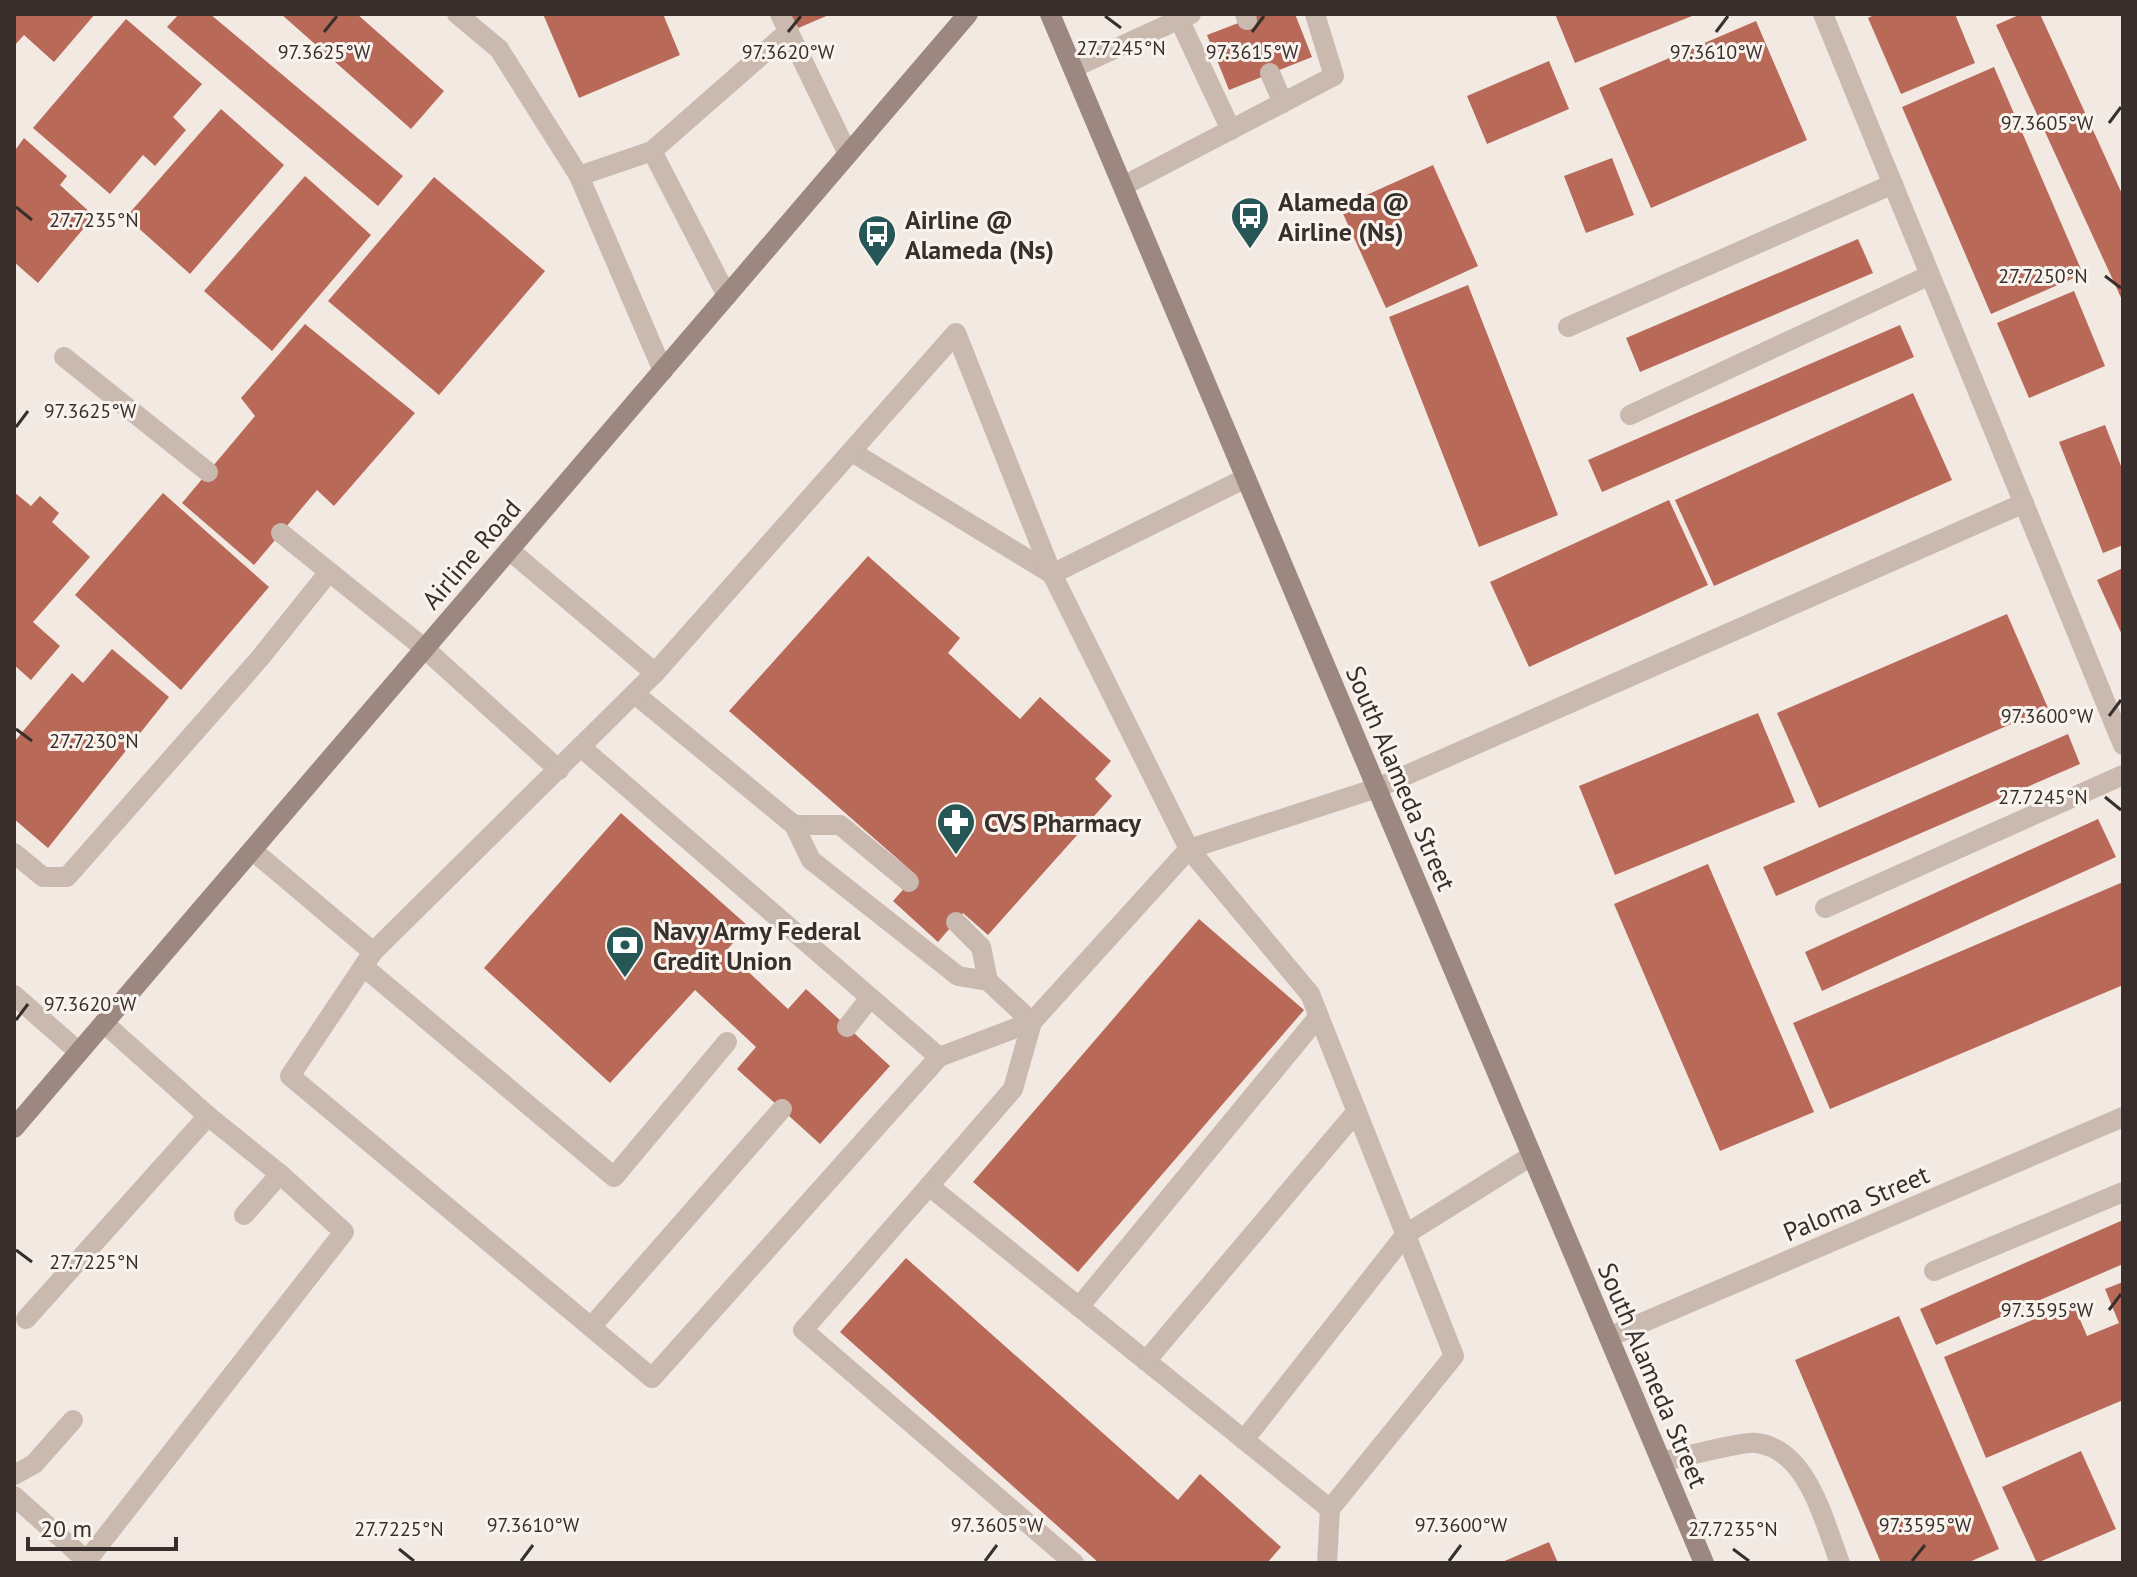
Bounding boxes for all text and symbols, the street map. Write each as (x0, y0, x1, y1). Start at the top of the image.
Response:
text: 27.7245°N (1076, 35, 1166, 61)
text: 97.3625°W (278, 39, 371, 65)
text: 97.3620°W (742, 39, 835, 65)
text: 97.3615°W (1206, 39, 1299, 65)
text: 97.3610°W (1670, 39, 1763, 65)
text: 97.3605°W (2001, 110, 2094, 136)
place label: Alameda @ Airline (Ns) (1278, 185, 1409, 248)
bus stop icon: Alameda @ Airline (Ns) (1229, 195, 1271, 250)
place label: Airline @ Alameda (Ns) (905, 203, 1054, 266)
text: 27.7235°N (49, 207, 139, 233)
bus stop icon: Airline @ Alameda (Ns) (856, 213, 898, 268)
text: 27.7250°N (1998, 263, 2088, 289)
text: 97.3625°W (44, 398, 137, 424)
street label: Airline Road (414, 492, 528, 616)
street label: South Alameda Street (1339, 661, 1463, 896)
text: 97.3600°W (2001, 703, 2094, 729)
text: 27.7230°N (49, 728, 139, 754)
text: 27.7245°N (1998, 784, 2088, 810)
pharmacy icon: CVS Pharmacy (935, 801, 977, 856)
place label: CVS Pharmacy (984, 806, 1142, 839)
place label: Navy Army Federal Credit Union (653, 914, 861, 977)
bank icon: Navy Army Federal Credit Union (604, 924, 646, 979)
text: 97.3620°W (44, 991, 137, 1017)
street label: Paloma Street (1778, 1157, 1934, 1249)
text: 27.7225°N (49, 1249, 139, 1275)
street label: South Alameda Street (1591, 1258, 1715, 1493)
text: 97.3595°W (2001, 1297, 2094, 1323)
scale bar (28, 1501, 176, 1551)
text: 97.3610°W (487, 1512, 580, 1538)
text: 97.3605°W (951, 1512, 1044, 1538)
text: 97.3600°W (1415, 1512, 1508, 1538)
text: 97.3595°W (1879, 1512, 1972, 1538)
text: 20 m (40, 1513, 92, 1544)
text: 27.7225°N (354, 1516, 444, 1542)
text: 27.7235°N (1688, 1516, 1778, 1542)

